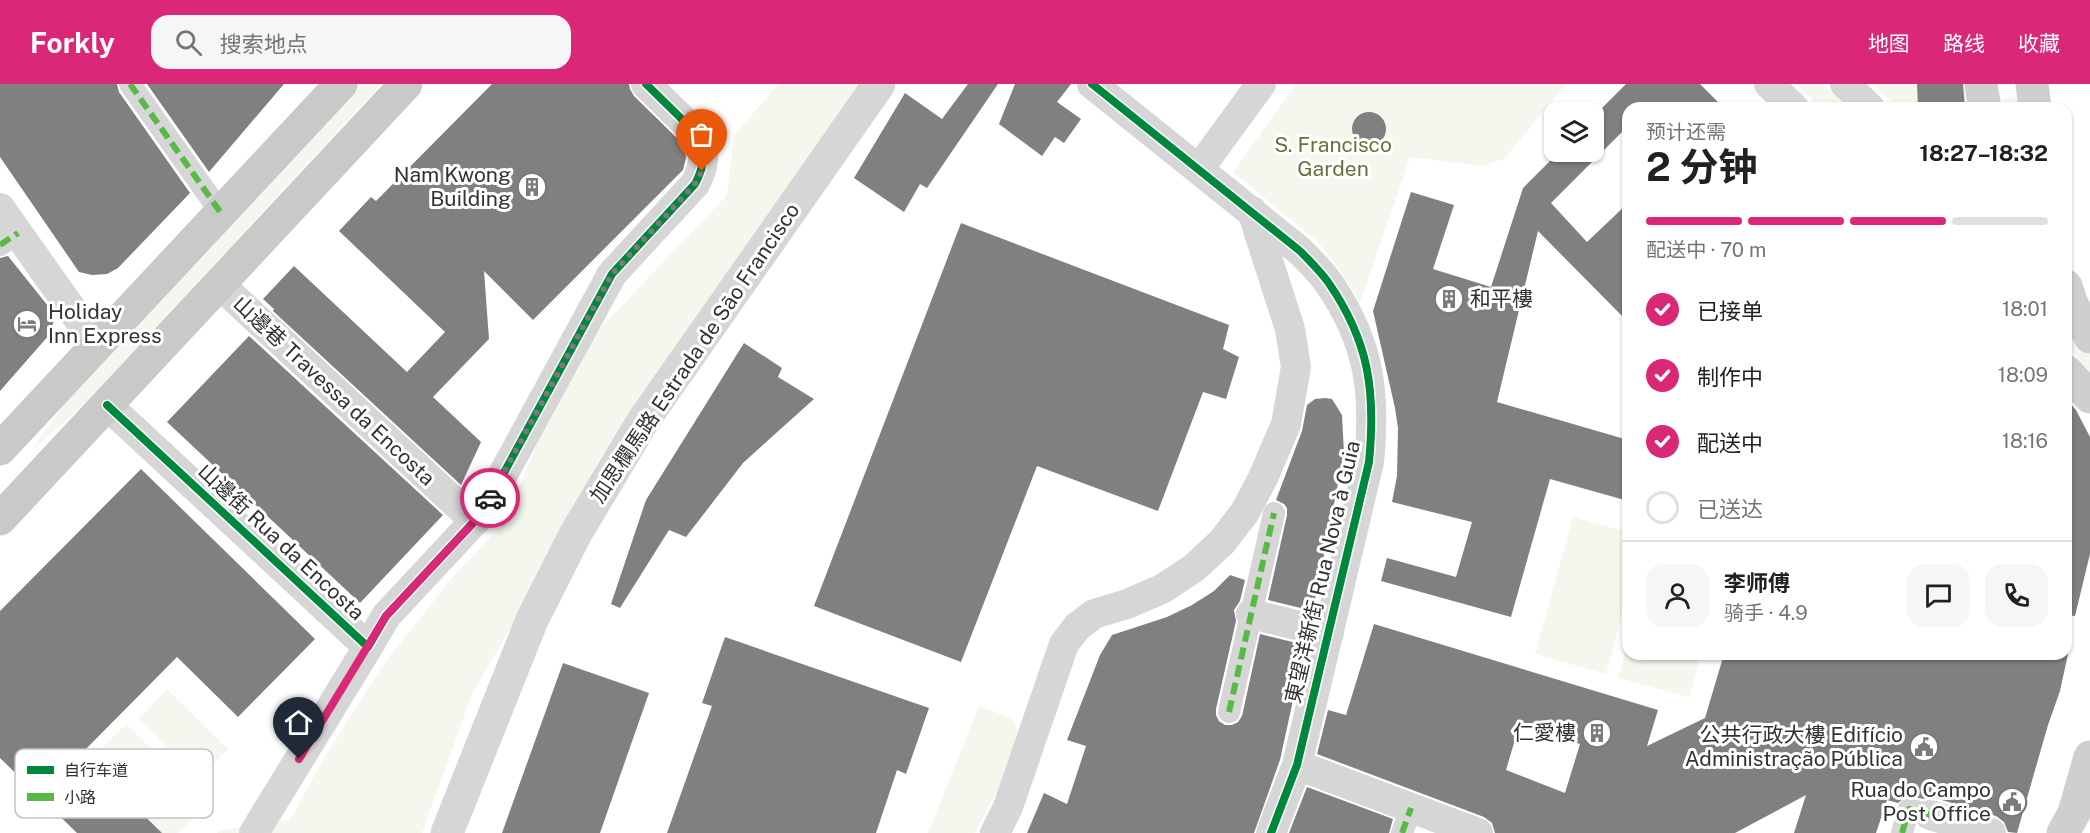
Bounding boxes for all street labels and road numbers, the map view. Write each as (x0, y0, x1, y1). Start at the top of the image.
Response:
street label: 加思欄馬路 Estrada de São Francisco (585, 198, 805, 507)
street label: 山邊巷 Travessa da Encosta (228, 291, 440, 491)
street label: 東望洋新街 Rua Nova à Guia (1280, 438, 1365, 706)
street label: 山邊街 Rua da Encosta (193, 458, 370, 625)

